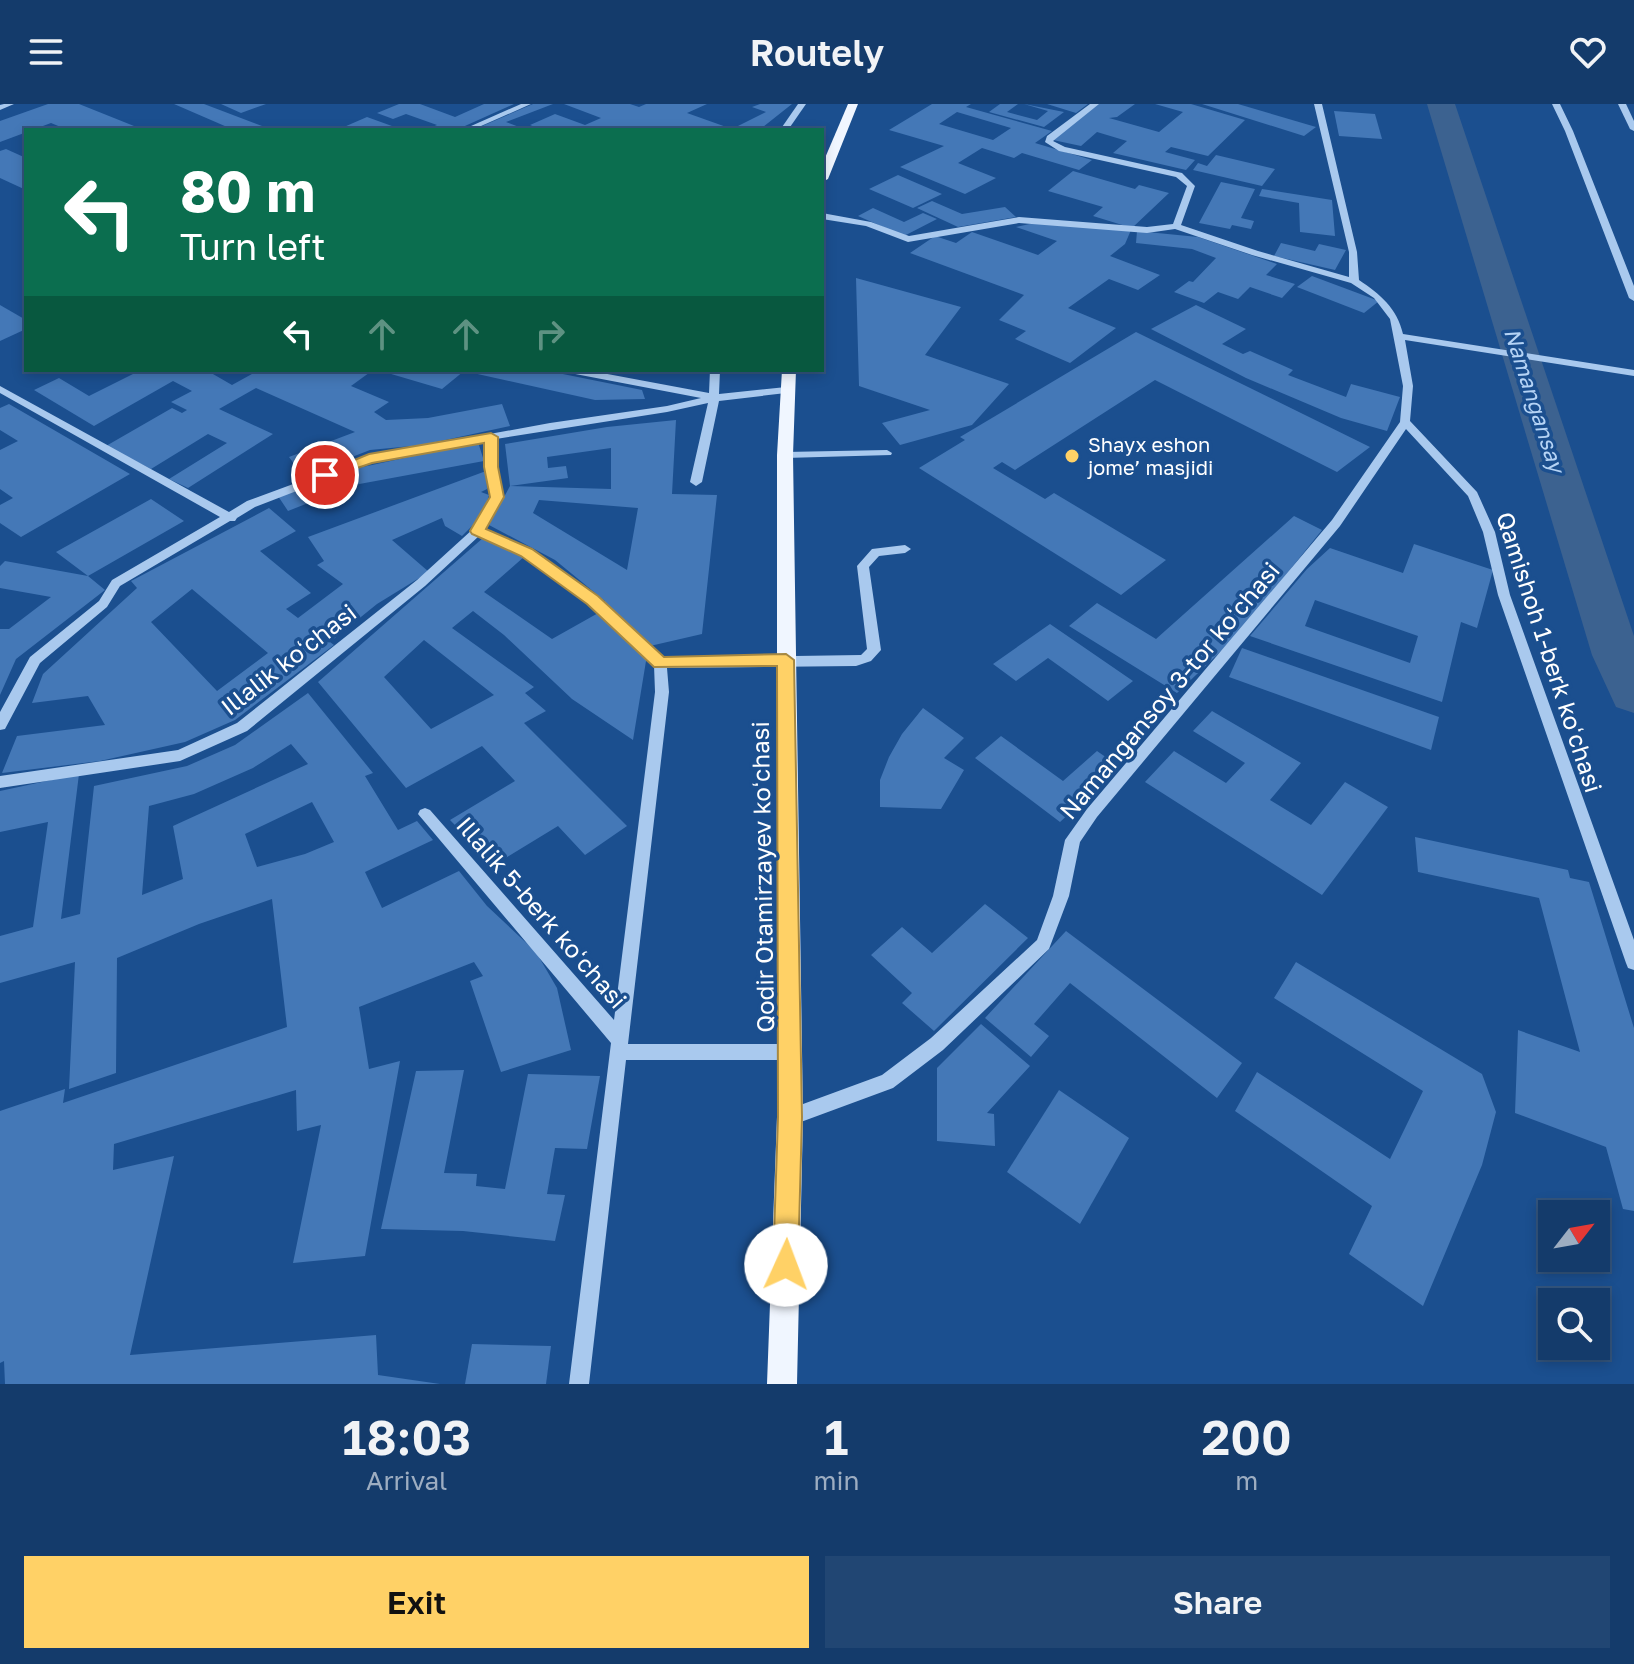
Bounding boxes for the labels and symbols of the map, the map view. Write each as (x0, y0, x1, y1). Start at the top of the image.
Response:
water label: Namangansay (1499, 324, 1572, 478)
place label: Shayx eshon jome’ masjidi (1087, 432, 1213, 479)
pin (291, 441, 359, 509)
marker: Shayx eshon jome’ masjidi (1063, 447, 1081, 465)
street label: Qamishoh 1-berk koʻchasi (1491, 508, 1609, 796)
street label: Namangansoy 3-tor koʻchasi (1053, 556, 1285, 824)
street label: Illalik koʻchasi (215, 597, 361, 721)
street label: Qodir Otamirzayev koʻchasi (745, 721, 779, 1033)
street label: Illalik 5-berk koʻchasi (451, 810, 633, 1014)
north arrow (1538, 1200, 1610, 1272)
position arrow (744, 1223, 828, 1307)

